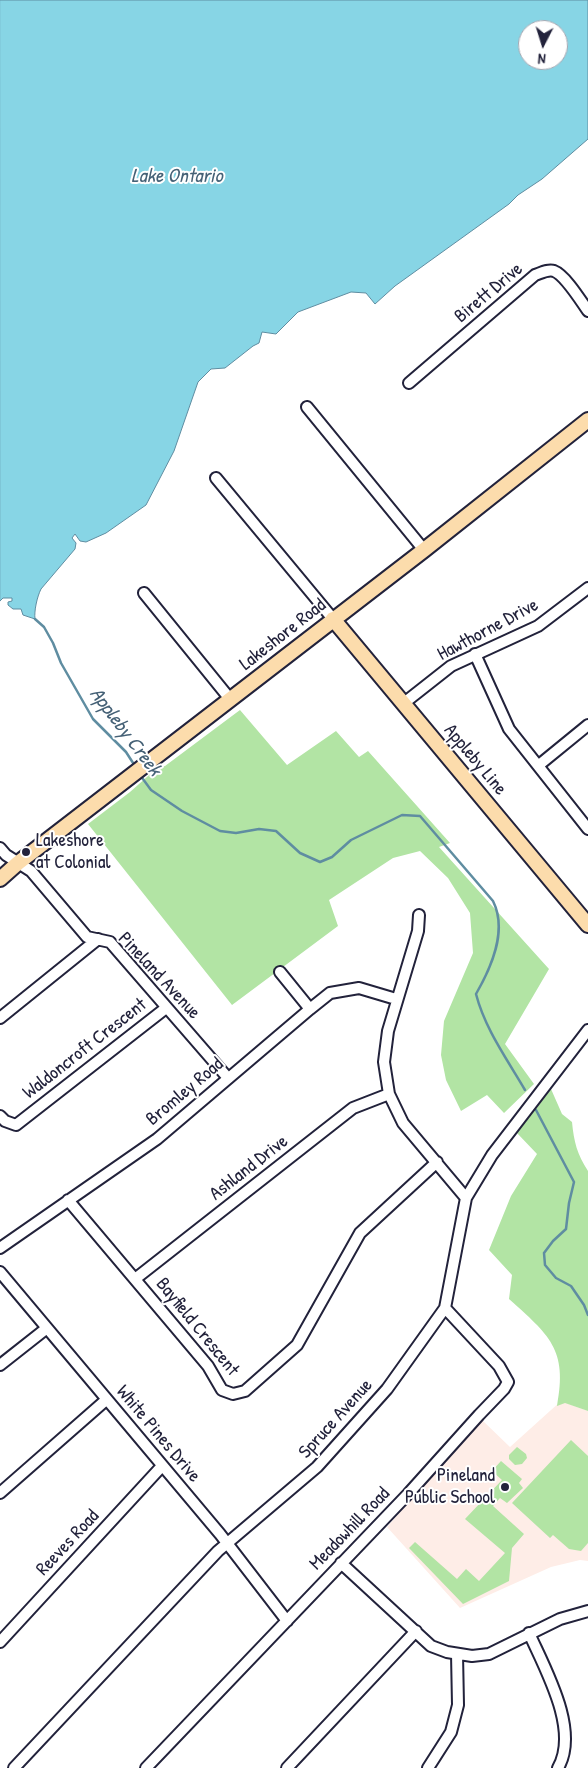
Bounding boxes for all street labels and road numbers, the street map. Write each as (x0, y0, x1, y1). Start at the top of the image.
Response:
street label: Birett Drive (450, 258, 528, 328)
street label: Lakeshore Road (235, 594, 331, 676)
street label: Hawthorne Drive (434, 594, 542, 666)
street label: Appleby Line (439, 720, 511, 800)
street label: Pineland Avenue (113, 928, 205, 1024)
street label: Waldoncroft Crescent (19, 994, 151, 1104)
street label: Bromley Road (142, 1053, 228, 1131)
street label: Ashland Drive (205, 1130, 293, 1206)
street label: Bayfield Crescent (150, 1273, 244, 1381)
street label: Spruce Avenue (294, 1374, 378, 1464)
street label: White Pines Drive (111, 1381, 205, 1487)
street label: Meadowhill Road (305, 1483, 395, 1575)
street label: Reeves Road (32, 1505, 104, 1581)

